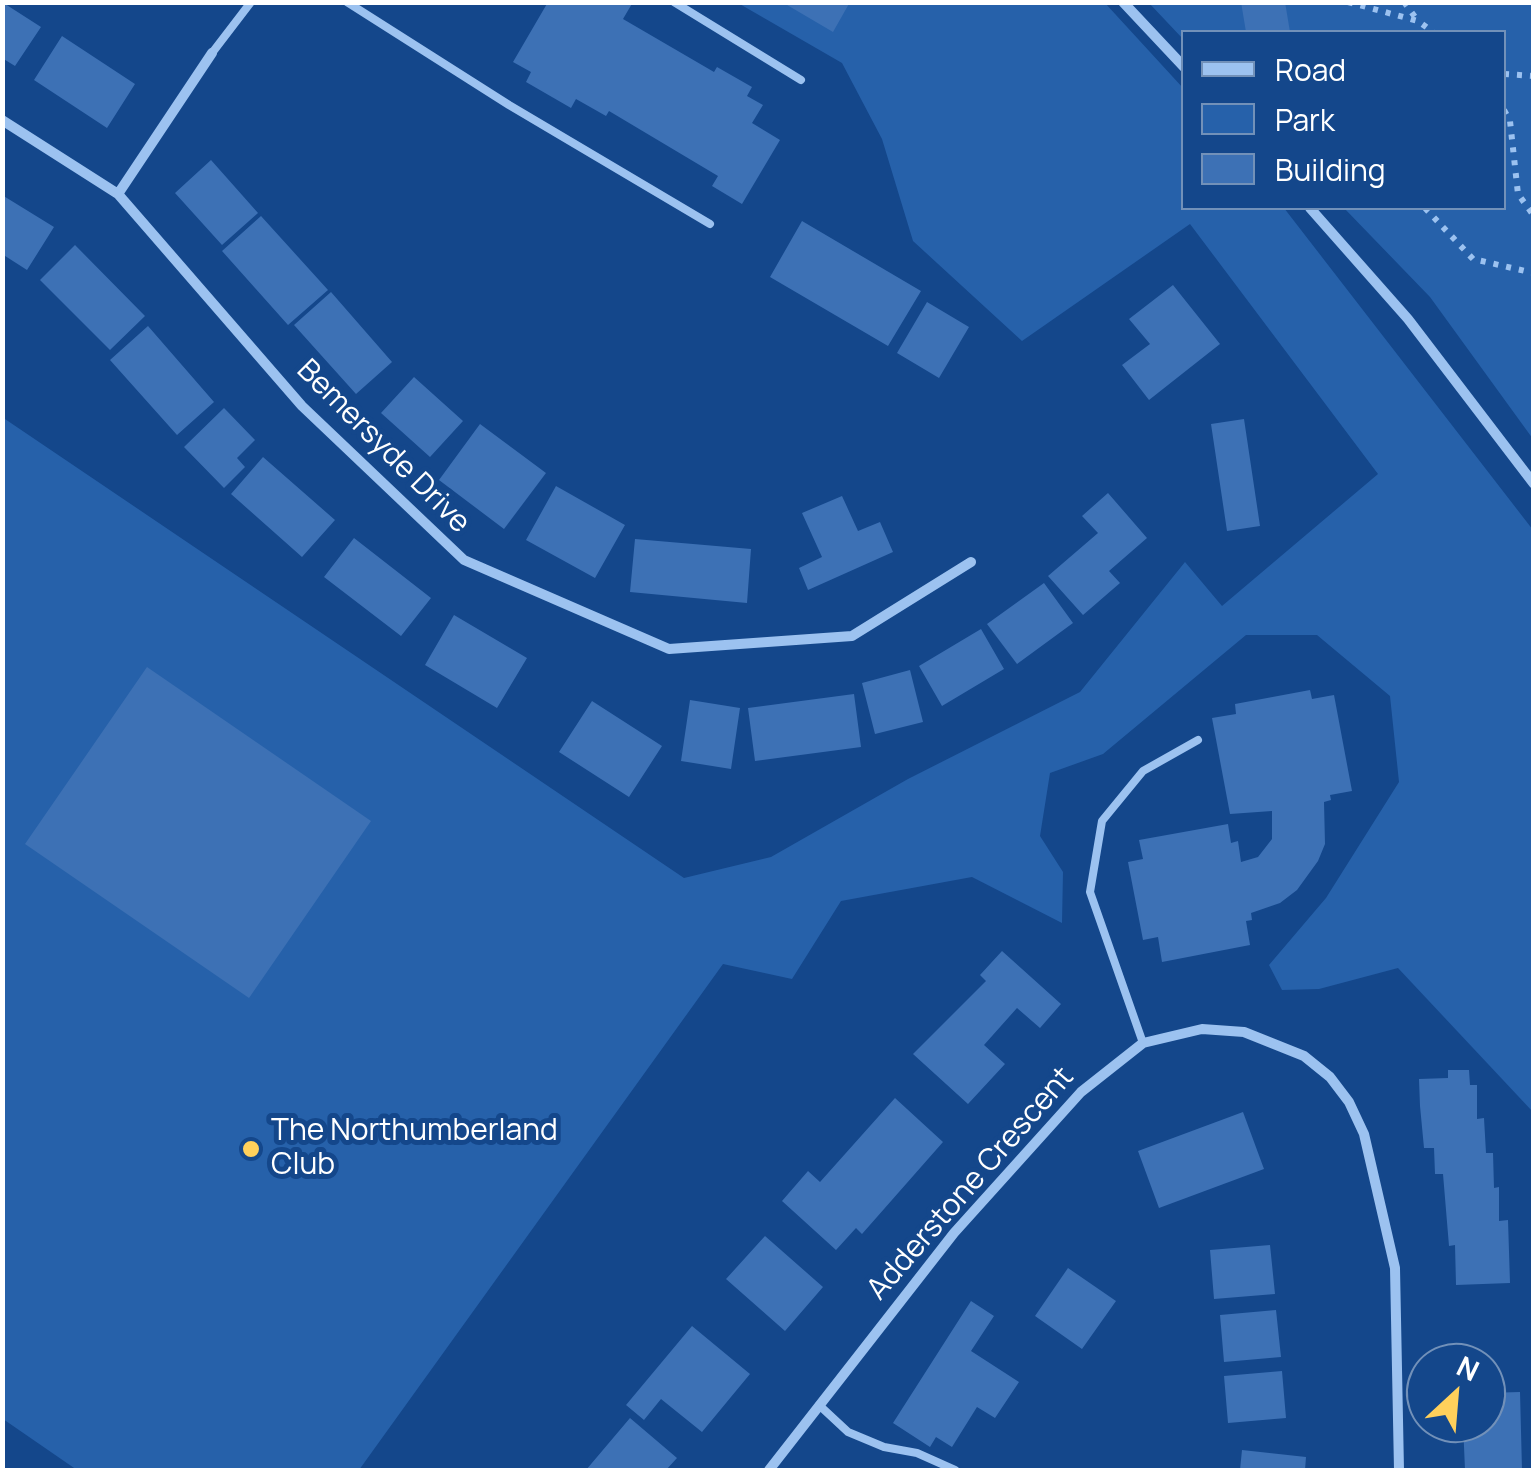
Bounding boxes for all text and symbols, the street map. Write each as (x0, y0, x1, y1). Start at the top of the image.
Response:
legend (1181, 30, 1506, 210)
text: Road (1275, 49, 1346, 90)
text: Park (1275, 99, 1335, 140)
text: Building (1275, 149, 1386, 190)
street label: Bemersyde Drive (289, 353, 477, 541)
street label: Adderstone Crescent (860, 1060, 1082, 1308)
place label: The Northumberland Club (271, 1114, 558, 1184)
marker: The Northumberland Club (240, 1138, 262, 1160)
north arrow (1406, 1343, 1506, 1443)
text: N (1451, 1346, 1486, 1389)

